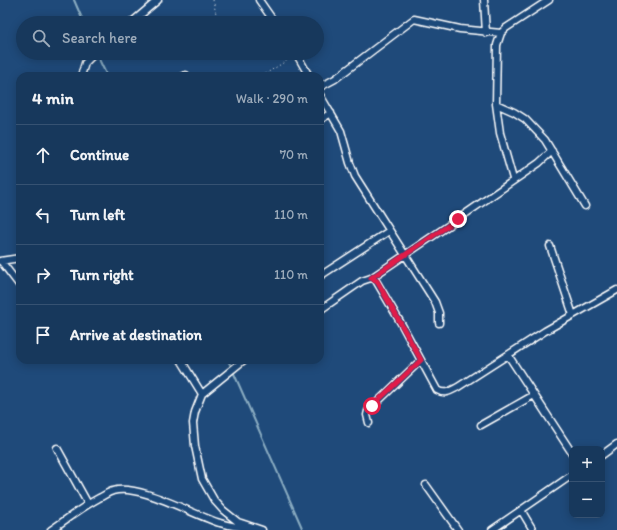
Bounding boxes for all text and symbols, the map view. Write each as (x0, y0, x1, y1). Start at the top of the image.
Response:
search box (16, 16, 324, 60)
icon: search (30, 27, 52, 49)
text: Search here (62, 29, 137, 47)
text: 4 min (32, 88, 74, 108)
text: Walk · 290 m (236, 91, 308, 106)
icon: ahead (32, 144, 54, 166)
text: Continue (70, 146, 129, 164)
text: 70 m (280, 147, 308, 162)
icon: left (32, 204, 54, 226)
text: Turn left (70, 206, 125, 224)
text: 110 m (274, 207, 308, 222)
route end (449, 210, 467, 228)
icon: right (32, 264, 54, 286)
text: Turn right (70, 266, 134, 284)
text: 110 m (274, 267, 308, 282)
icon: arrive (32, 324, 54, 346)
text: Arrive at destination (70, 326, 202, 344)
route start (363, 397, 381, 415)
map controls (569, 446, 605, 518)
button: + (569, 446, 605, 482)
button: − (569, 482, 605, 518)

